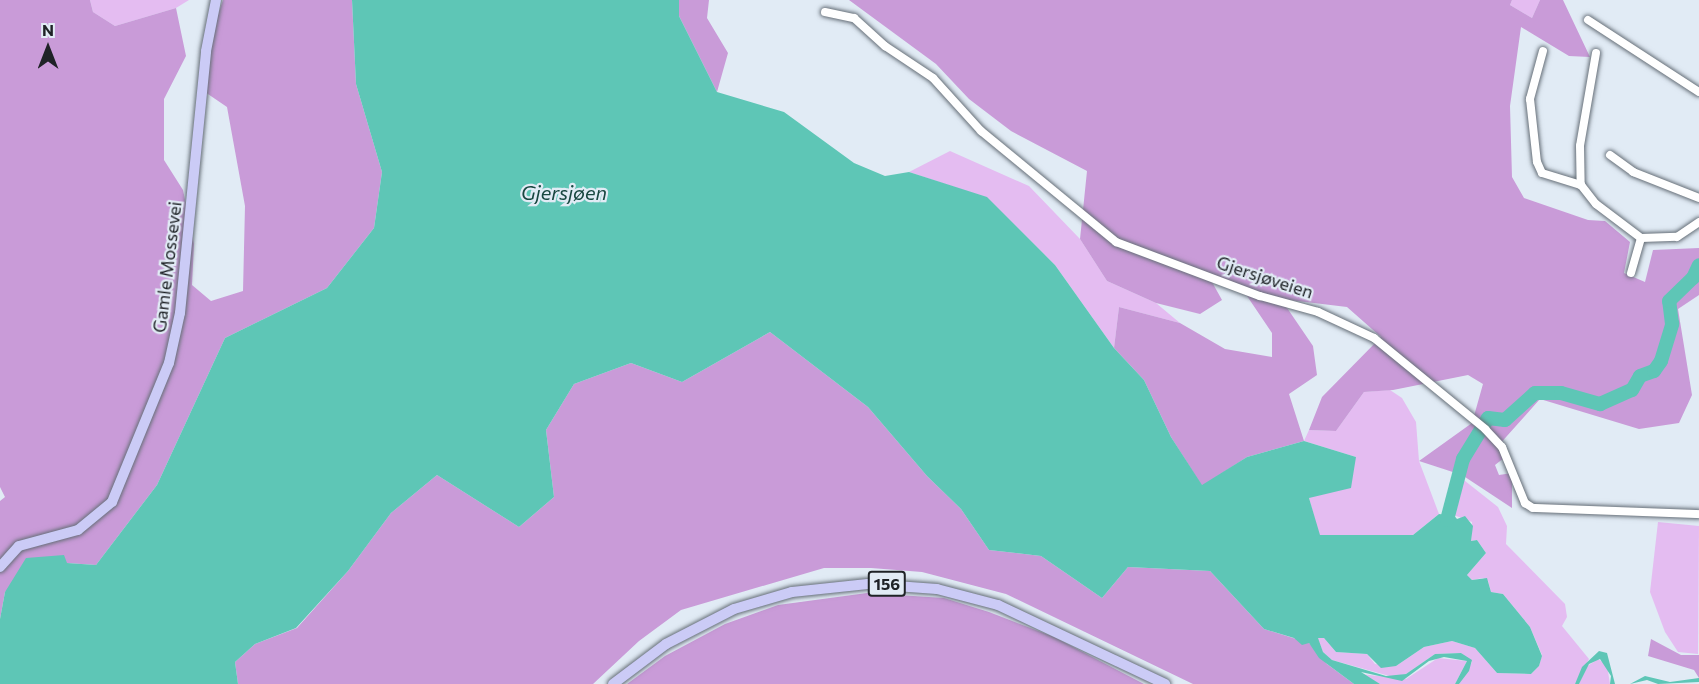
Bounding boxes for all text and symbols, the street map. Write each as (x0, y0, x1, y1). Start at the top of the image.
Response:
north arrow (18, 18, 78, 78)
text: N (42, 20, 54, 39)
water label: Gjersjøen (521, 180, 607, 204)
street label: Gamle Mossevei (148, 200, 186, 334)
street label: Gjersjøveien (1214, 251, 1316, 303)
road number: 156 (868, 571, 906, 597)

